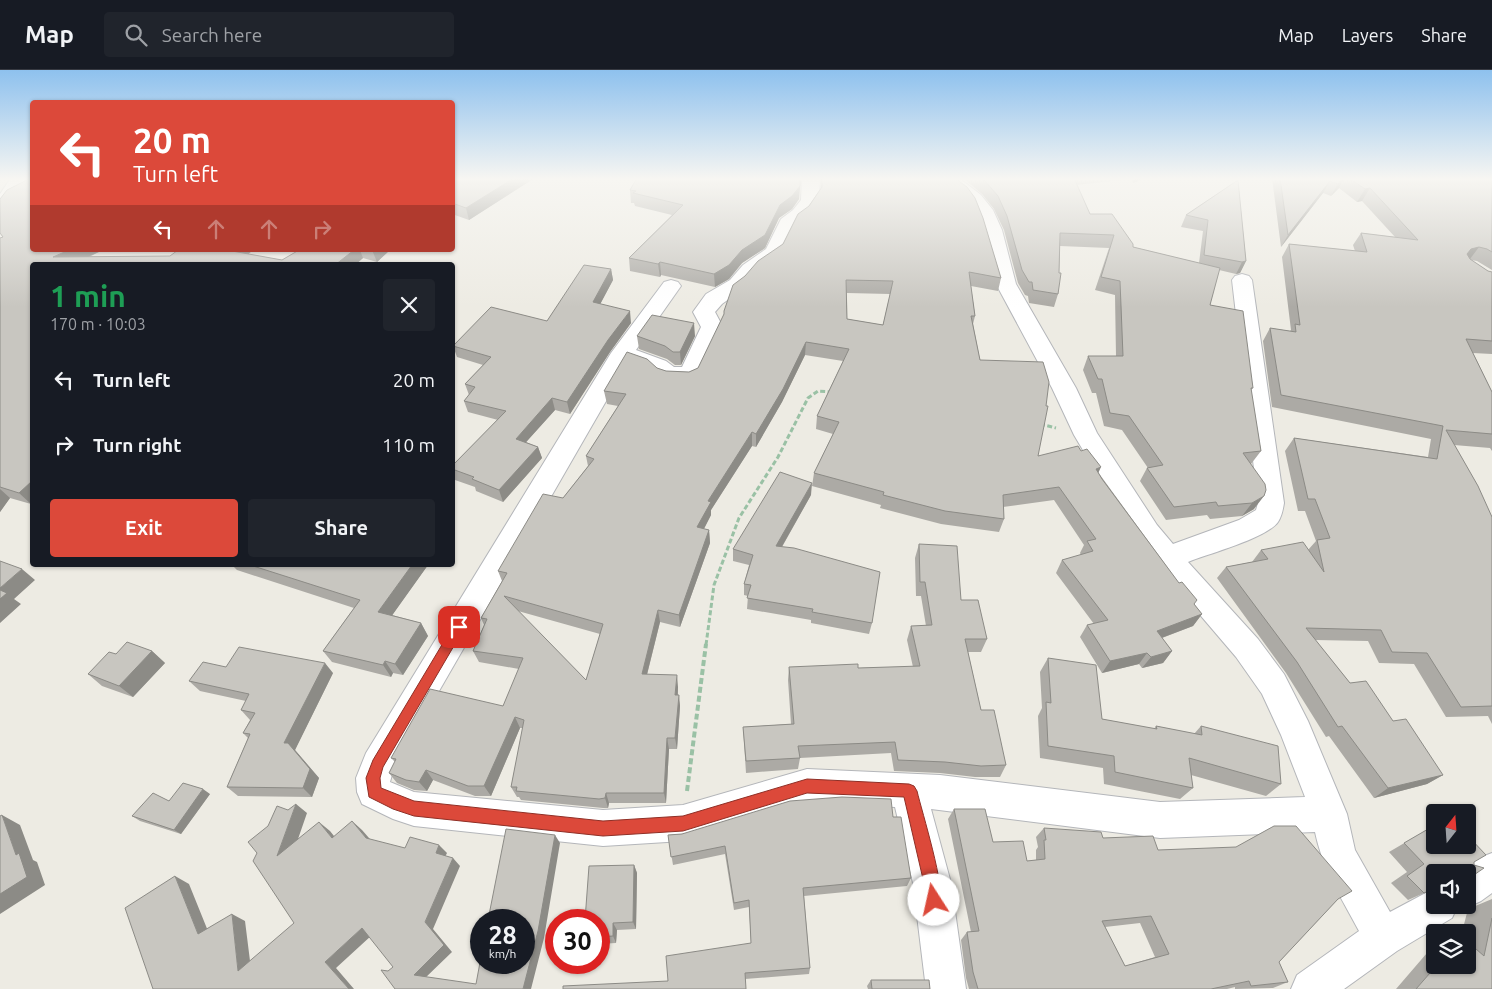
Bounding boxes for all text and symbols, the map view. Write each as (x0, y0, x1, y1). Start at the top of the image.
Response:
search box (104, 12, 454, 57)
text: Map (25, 21, 74, 48)
icon: search (122, 21, 150, 49)
text: Search here (162, 24, 262, 46)
text: Map (1278, 25, 1314, 45)
text: Layers (1342, 25, 1393, 45)
text: Share (1421, 25, 1467, 45)
icon: left (50, 120, 115, 185)
text: 20 m (133, 120, 211, 160)
text: Turn left (133, 161, 218, 186)
icon: left (149, 215, 177, 243)
icon: ahead (202, 215, 230, 243)
icon: ahead (255, 215, 283, 243)
icon: right (308, 215, 336, 243)
text: 1 min (50, 279, 126, 313)
button: close (383, 279, 435, 331)
text: 170 m · 10:03 (50, 315, 146, 333)
icon: left (50, 366, 78, 394)
text: Turn left (93, 369, 171, 391)
text: 20 m (393, 369, 435, 391)
icon: right (50, 431, 78, 459)
text: Turn right (93, 434, 181, 456)
text: 110 m (382, 434, 435, 456)
button: Exit (50, 499, 238, 557)
button: Share (248, 499, 435, 557)
pin (438, 606, 480, 648)
icon: arrive (445, 613, 473, 641)
north arrow (1426, 804, 1476, 854)
map controls (1426, 804, 1476, 974)
button: sound (1426, 864, 1476, 914)
position arrow (907, 873, 959, 925)
speed limit sign: 30 (545, 909, 610, 974)
text: 28 (488, 921, 517, 949)
button: layers (1426, 924, 1476, 974)
text: km/h (489, 947, 516, 960)

